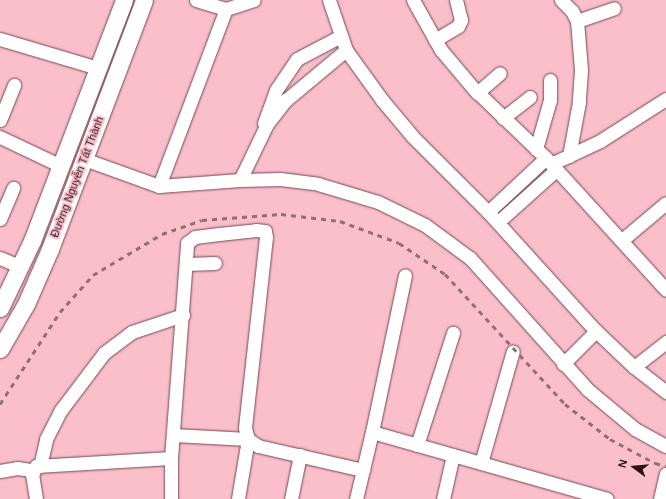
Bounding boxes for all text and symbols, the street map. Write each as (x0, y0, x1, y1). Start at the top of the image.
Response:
street label: Đường Nguyễn Tất Thành (48, 114, 106, 240)
north arrow (614, 447, 654, 487)
text: N (616, 458, 629, 469)

